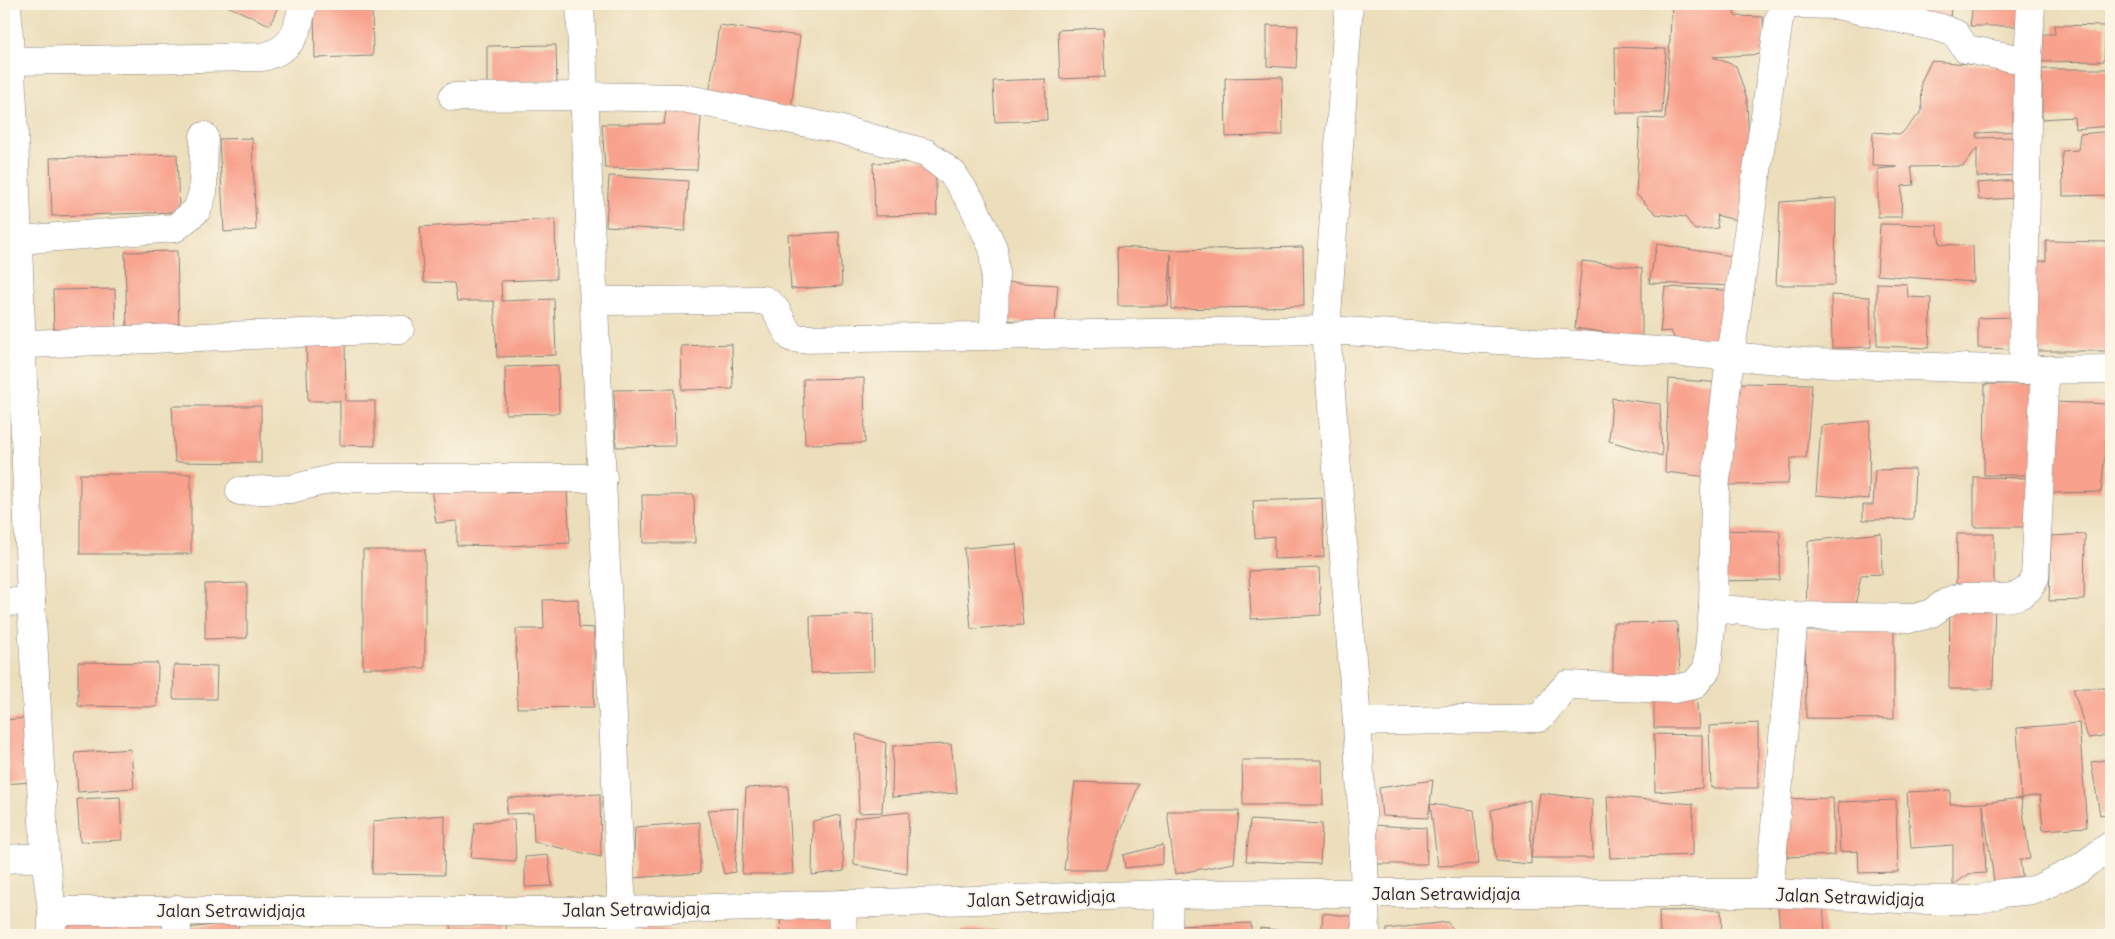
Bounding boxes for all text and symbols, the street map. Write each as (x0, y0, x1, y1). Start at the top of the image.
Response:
street label: Jalan Setrawidjaja (1372, 882, 1520, 905)
street label: Jalan Setrawidjaja (1775, 883, 1925, 911)
street label: Jalan Setrawidjaja (966, 884, 1116, 912)
street label: Jalan Setrawidjaja (561, 896, 711, 922)
street label: Jalan Setrawidjaja (157, 899, 305, 922)

